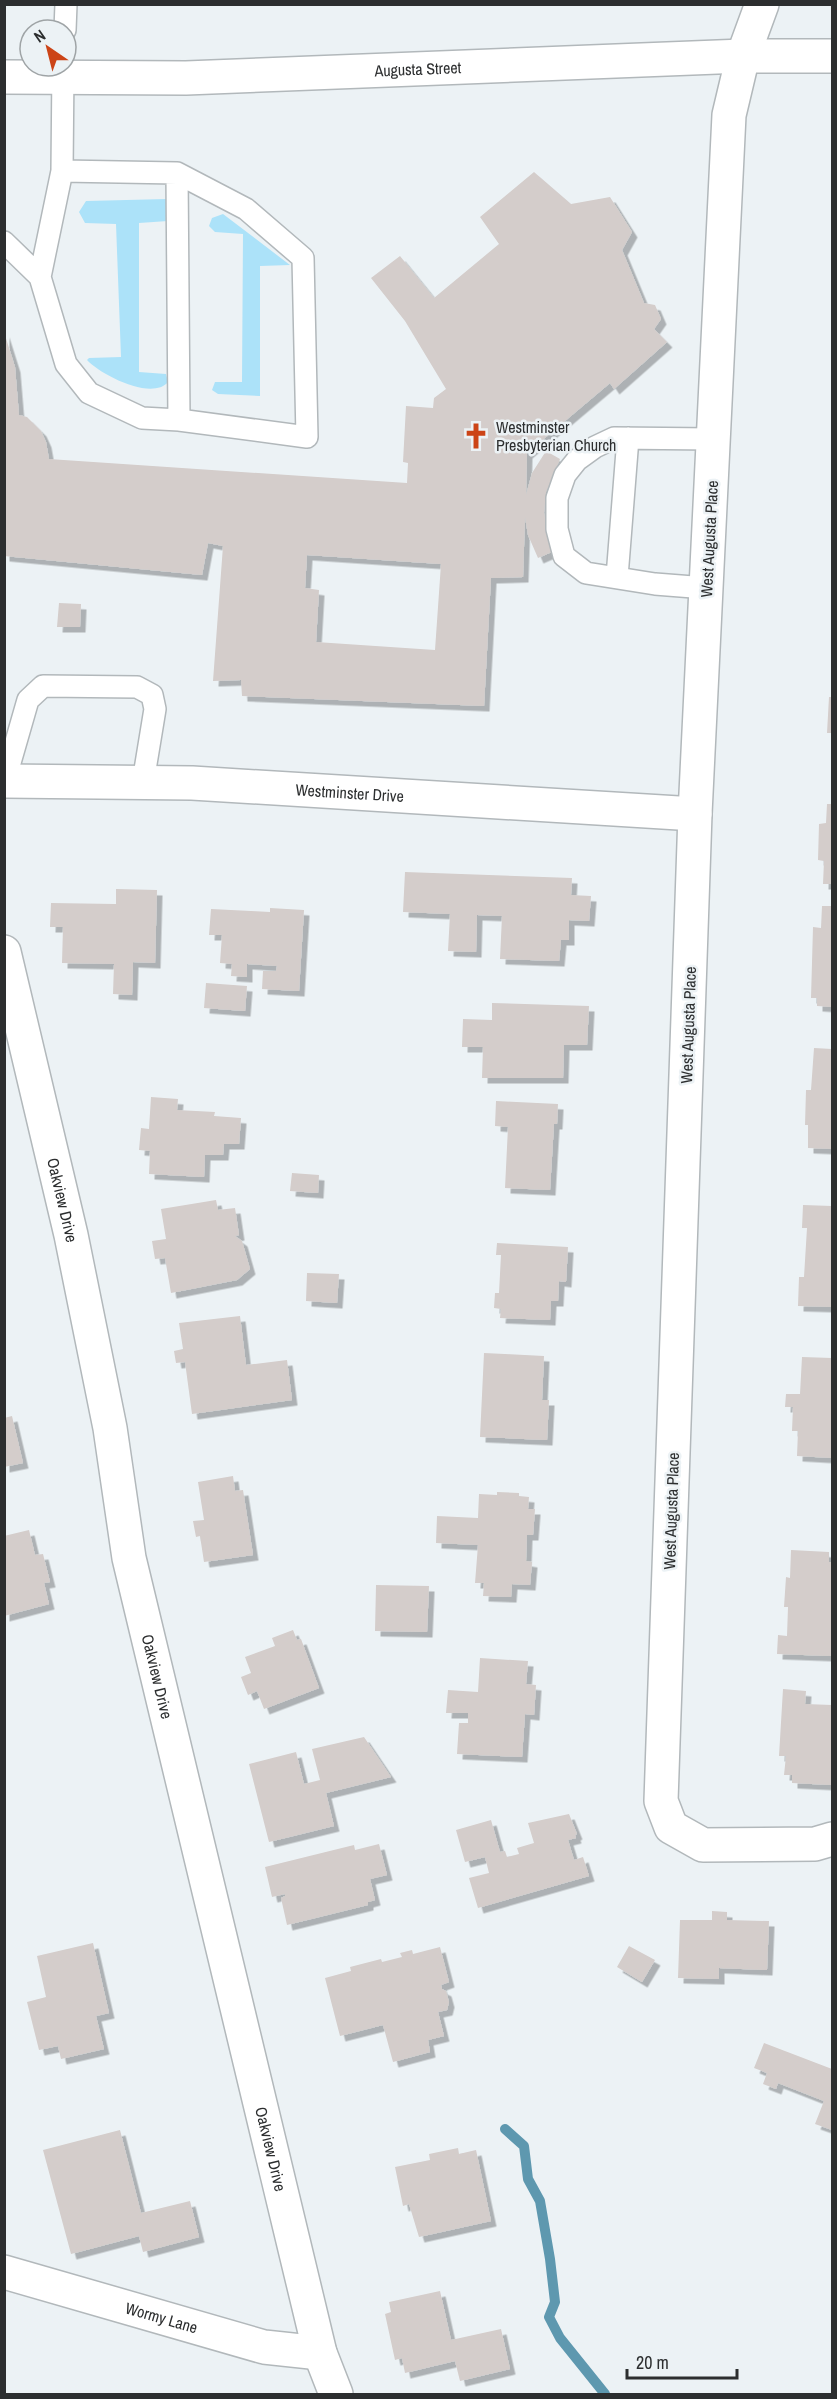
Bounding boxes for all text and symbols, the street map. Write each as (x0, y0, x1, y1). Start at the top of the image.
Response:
north arrow (18, 18, 78, 78)
text: N (29, 24, 50, 47)
street label: Augusta Street (373, 56, 462, 82)
place label: Westminster Presbyterian Church (496, 416, 616, 456)
church icon: Westminster Presbyterian Church (461, 421, 491, 451)
street label: West Augusta Place (695, 480, 723, 598)
street label: Westminster Drive (295, 778, 405, 807)
street label: West Augusta Place (675, 966, 701, 1084)
street label: Oakview Drive (42, 1156, 83, 1244)
street label: West Augusta Place (658, 1452, 684, 1570)
street label: Oakview Drive (137, 1632, 178, 1721)
street label: Oakview Drive (250, 2105, 292, 2194)
street label: Wormy Lane (123, 2297, 200, 2338)
scale bar (627, 2342, 736, 2380)
text: 20 m (636, 2350, 669, 2375)

